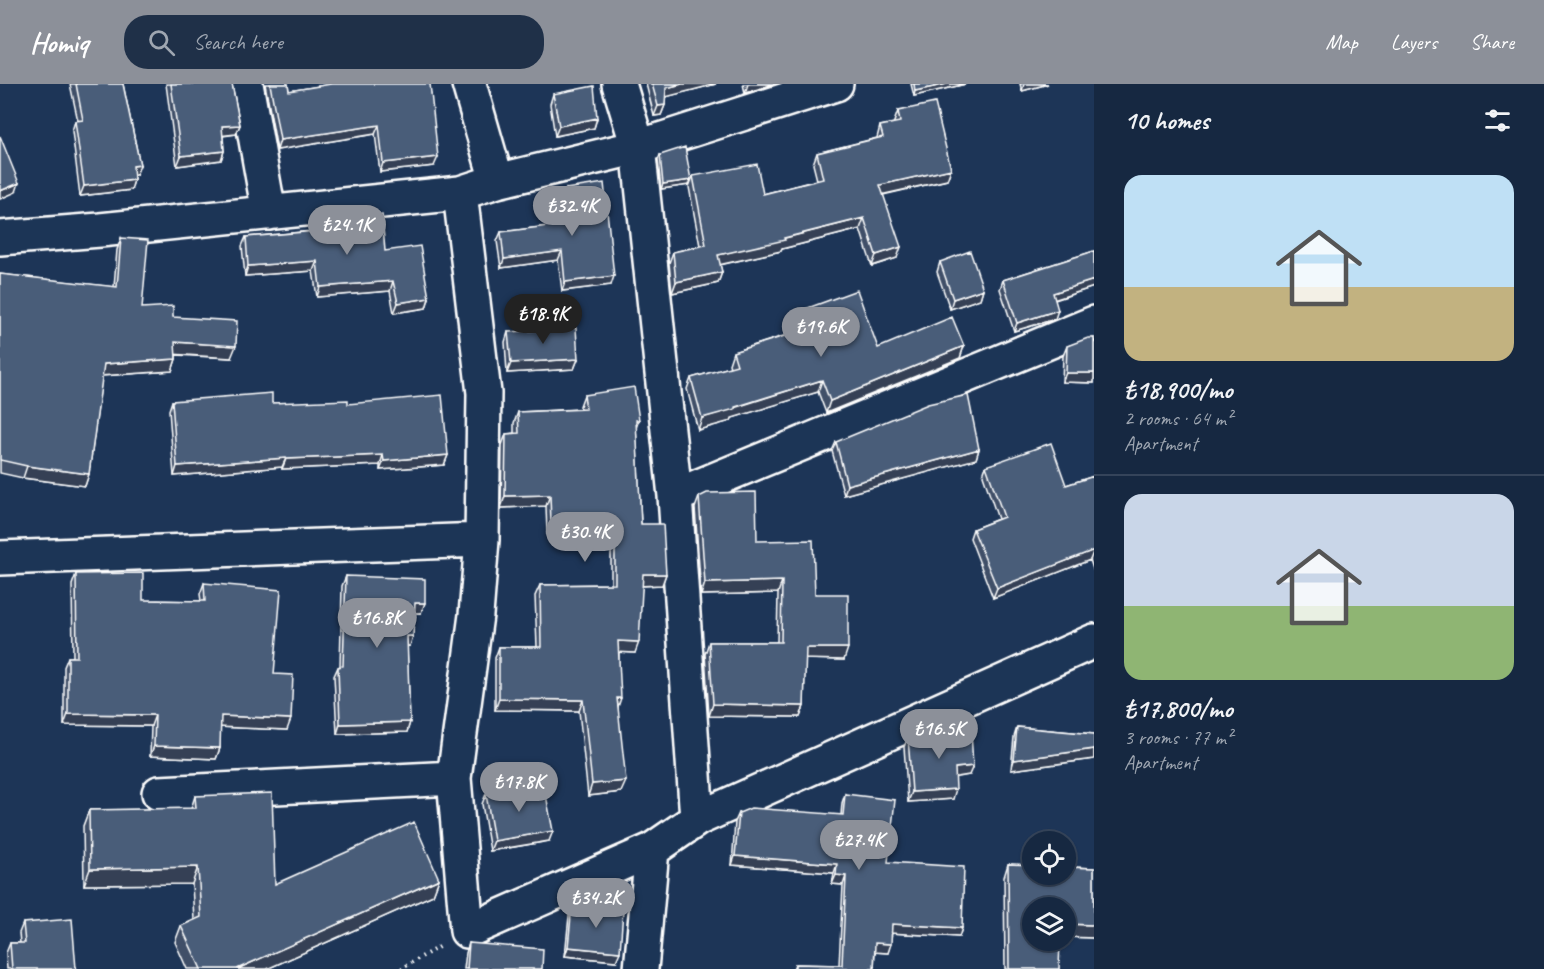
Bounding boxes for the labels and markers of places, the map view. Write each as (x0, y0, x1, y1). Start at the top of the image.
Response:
pin: ₺32.4K (523, 186, 621, 237)
pin: ₺24.1K (298, 205, 396, 256)
pin: ₺18.9K (494, 294, 592, 345)
pin: ₺19.6K (772, 307, 870, 358)
pin: ₺30.4K (536, 512, 634, 563)
pin: ₺16.8K (328, 598, 426, 649)
pin: ₺16.5K (890, 709, 988, 760)
pin: ₺17.8K (470, 762, 568, 813)
pin: ₺27.4K (810, 820, 908, 871)
pin: ₺34.2K (547, 878, 645, 929)

